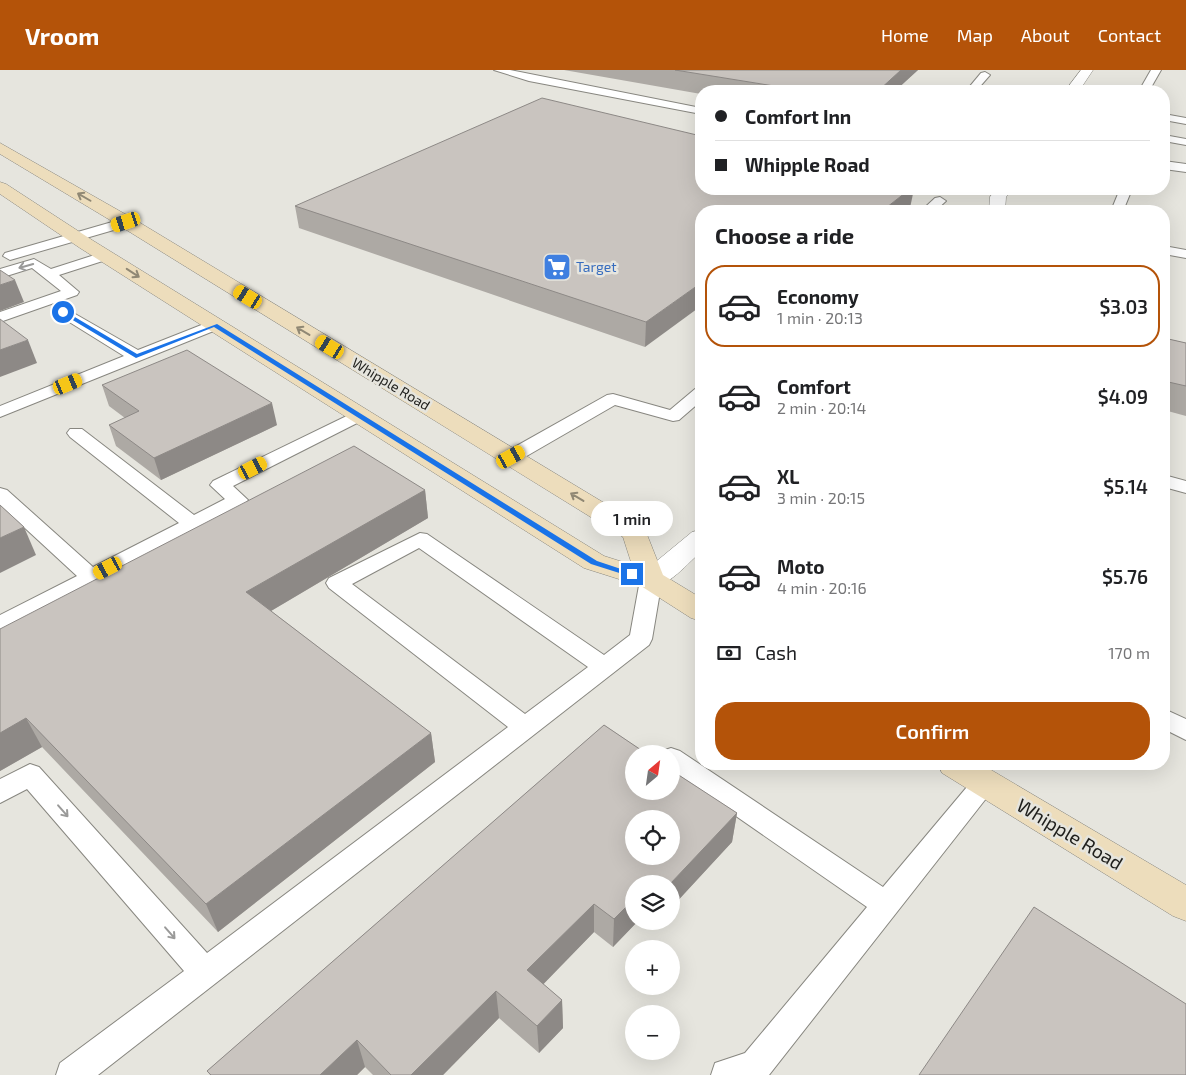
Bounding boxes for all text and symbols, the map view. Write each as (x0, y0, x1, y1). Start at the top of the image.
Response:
text: Vroom (25, 21, 99, 50)
text: Home (881, 24, 929, 46)
text: Map (957, 24, 993, 46)
text: About (1021, 24, 1070, 46)
text: Contact (1098, 24, 1161, 46)
text: Comfort Inn (745, 105, 851, 128)
text: Whipple Road (745, 153, 870, 176)
one-way arrow (78, 192, 92, 202)
car (109, 210, 142, 234)
text: Choose a ride (715, 222, 854, 248)
supermarket icon: Target (542, 252, 572, 282)
place label: Target (576, 258, 617, 275)
one-way arrow (18, 261, 34, 271)
one-way arrow (126, 268, 140, 278)
car (231, 283, 264, 311)
icon: car (717, 284, 762, 329)
text: Economy (777, 285, 859, 308)
text: $3.03 (1099, 295, 1148, 318)
route start (52, 301, 74, 323)
text: 1 min · 20:13 (777, 308, 863, 327)
one-way arrow (296, 325, 310, 336)
car (313, 333, 346, 361)
street label: Whipple Road (349, 354, 433, 414)
car (51, 371, 84, 397)
icon: car (717, 374, 762, 419)
text: Comfort (777, 375, 851, 398)
text: $4.09 (1098, 385, 1148, 408)
text: 2 min · 20:14 (777, 398, 866, 417)
car (494, 443, 527, 471)
car (236, 455, 269, 481)
icon: car (717, 464, 762, 509)
text: XL (777, 465, 799, 488)
text: $5.14 (1103, 475, 1148, 498)
text: 3 min · 20:15 (777, 488, 865, 507)
one-way arrow (570, 491, 584, 501)
callout: 1 min (591, 502, 673, 536)
text: 1 min (613, 509, 651, 528)
car (91, 554, 124, 582)
icon: car (717, 554, 762, 599)
text: Moto (777, 555, 825, 578)
route end (621, 563, 643, 585)
text: $5.76 (1102, 565, 1148, 588)
text: 4 min · 20:16 (777, 578, 867, 597)
icon: cash (715, 639, 743, 667)
text: Cash (755, 641, 797, 664)
text: 170 m (1108, 643, 1150, 662)
button: Confirm (715, 702, 1150, 760)
north arrow (625, 745, 680, 800)
map controls (625, 745, 680, 1060)
street label: Whipple Road (1013, 793, 1127, 874)
one-way arrow (57, 804, 68, 817)
button: locate (625, 810, 680, 865)
button: layers (625, 875, 680, 930)
one-way arrow (164, 926, 176, 939)
button: + (625, 940, 680, 995)
button: − (625, 1005, 680, 1060)

